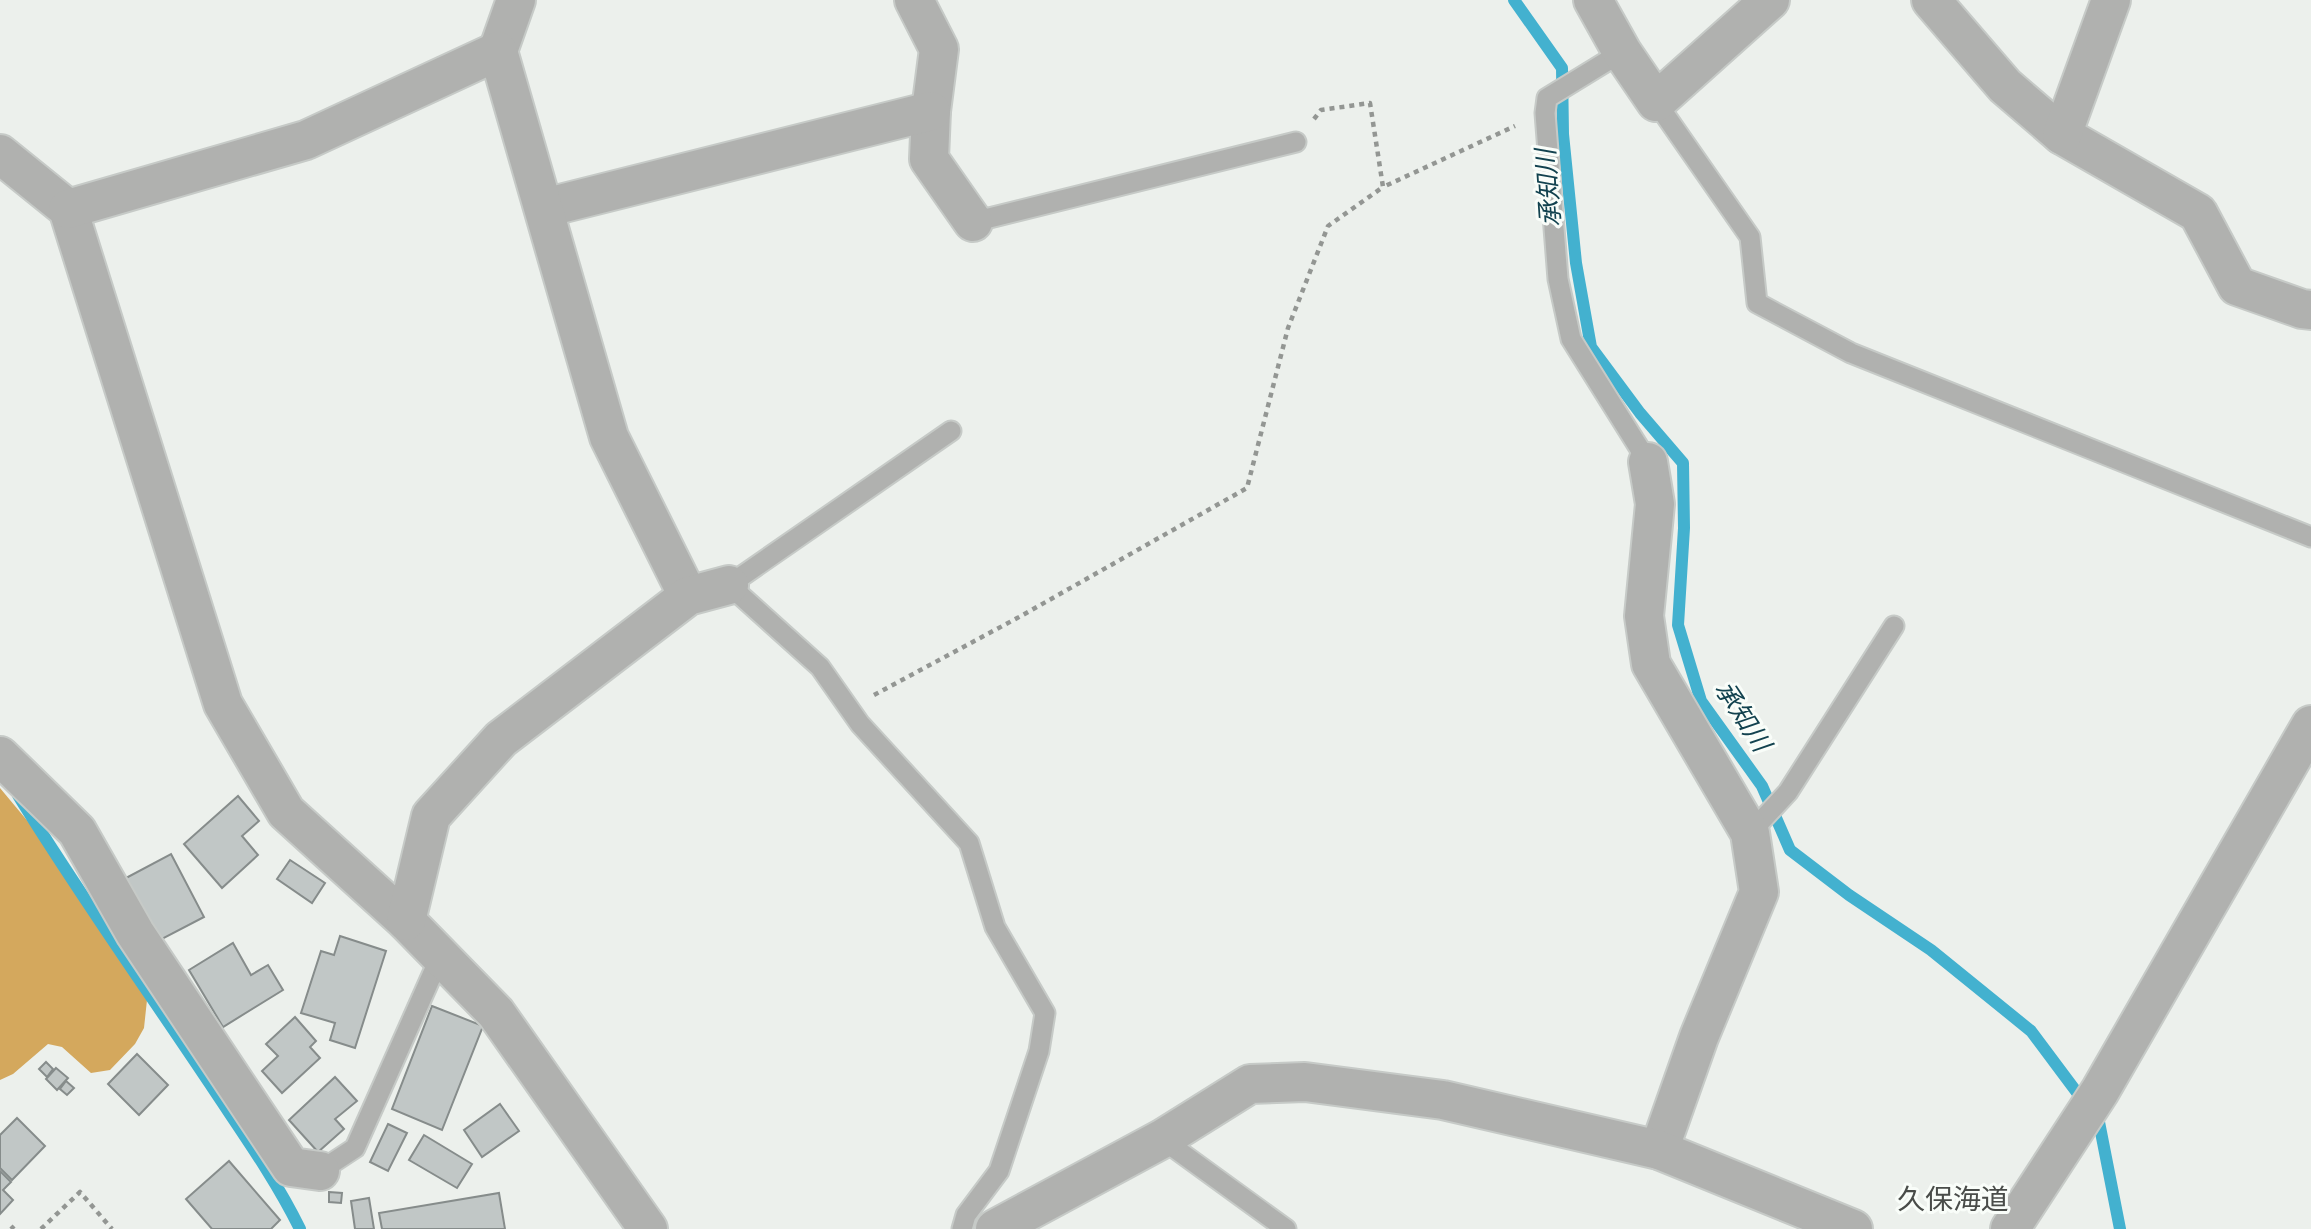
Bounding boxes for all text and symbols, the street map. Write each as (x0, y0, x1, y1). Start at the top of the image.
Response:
water label: 承知川 (1531, 145, 1568, 228)
water label: 承知川 (1707, 676, 1778, 760)
district label: 久保海道 (1897, 1184, 2009, 1217)

